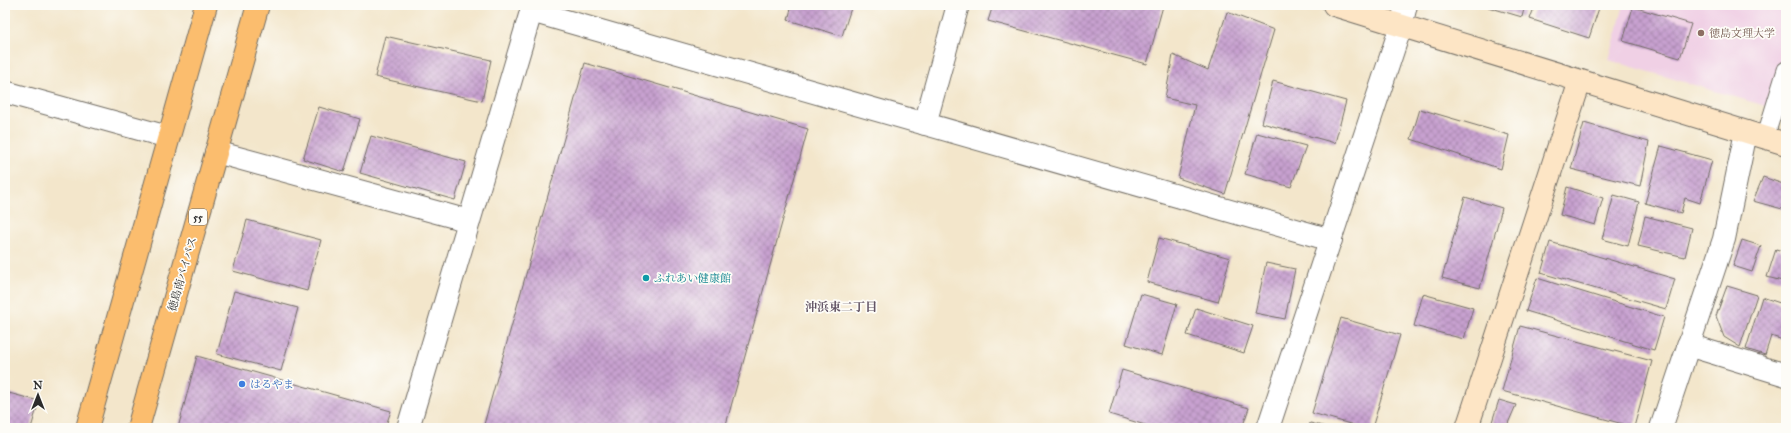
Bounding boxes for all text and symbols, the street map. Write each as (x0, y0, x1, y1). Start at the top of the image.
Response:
place label: 徳島文理大学 (1709, 27, 1775, 40)
marker: 徳島文理大学 (1696, 28, 1706, 38)
road number: 55 (189, 209, 207, 225)
street label: 徳島南バイパス (166, 235, 199, 313)
place label: ふれあい健康館 (654, 272, 731, 285)
marker: ふれあい健康館 (641, 273, 651, 283)
district label: 沖浜東二丁目 (805, 300, 877, 314)
north arrow (18, 375, 58, 415)
place label: はるやま (250, 378, 294, 391)
text: N (33, 379, 43, 392)
marker: はるやま (237, 379, 247, 389)

